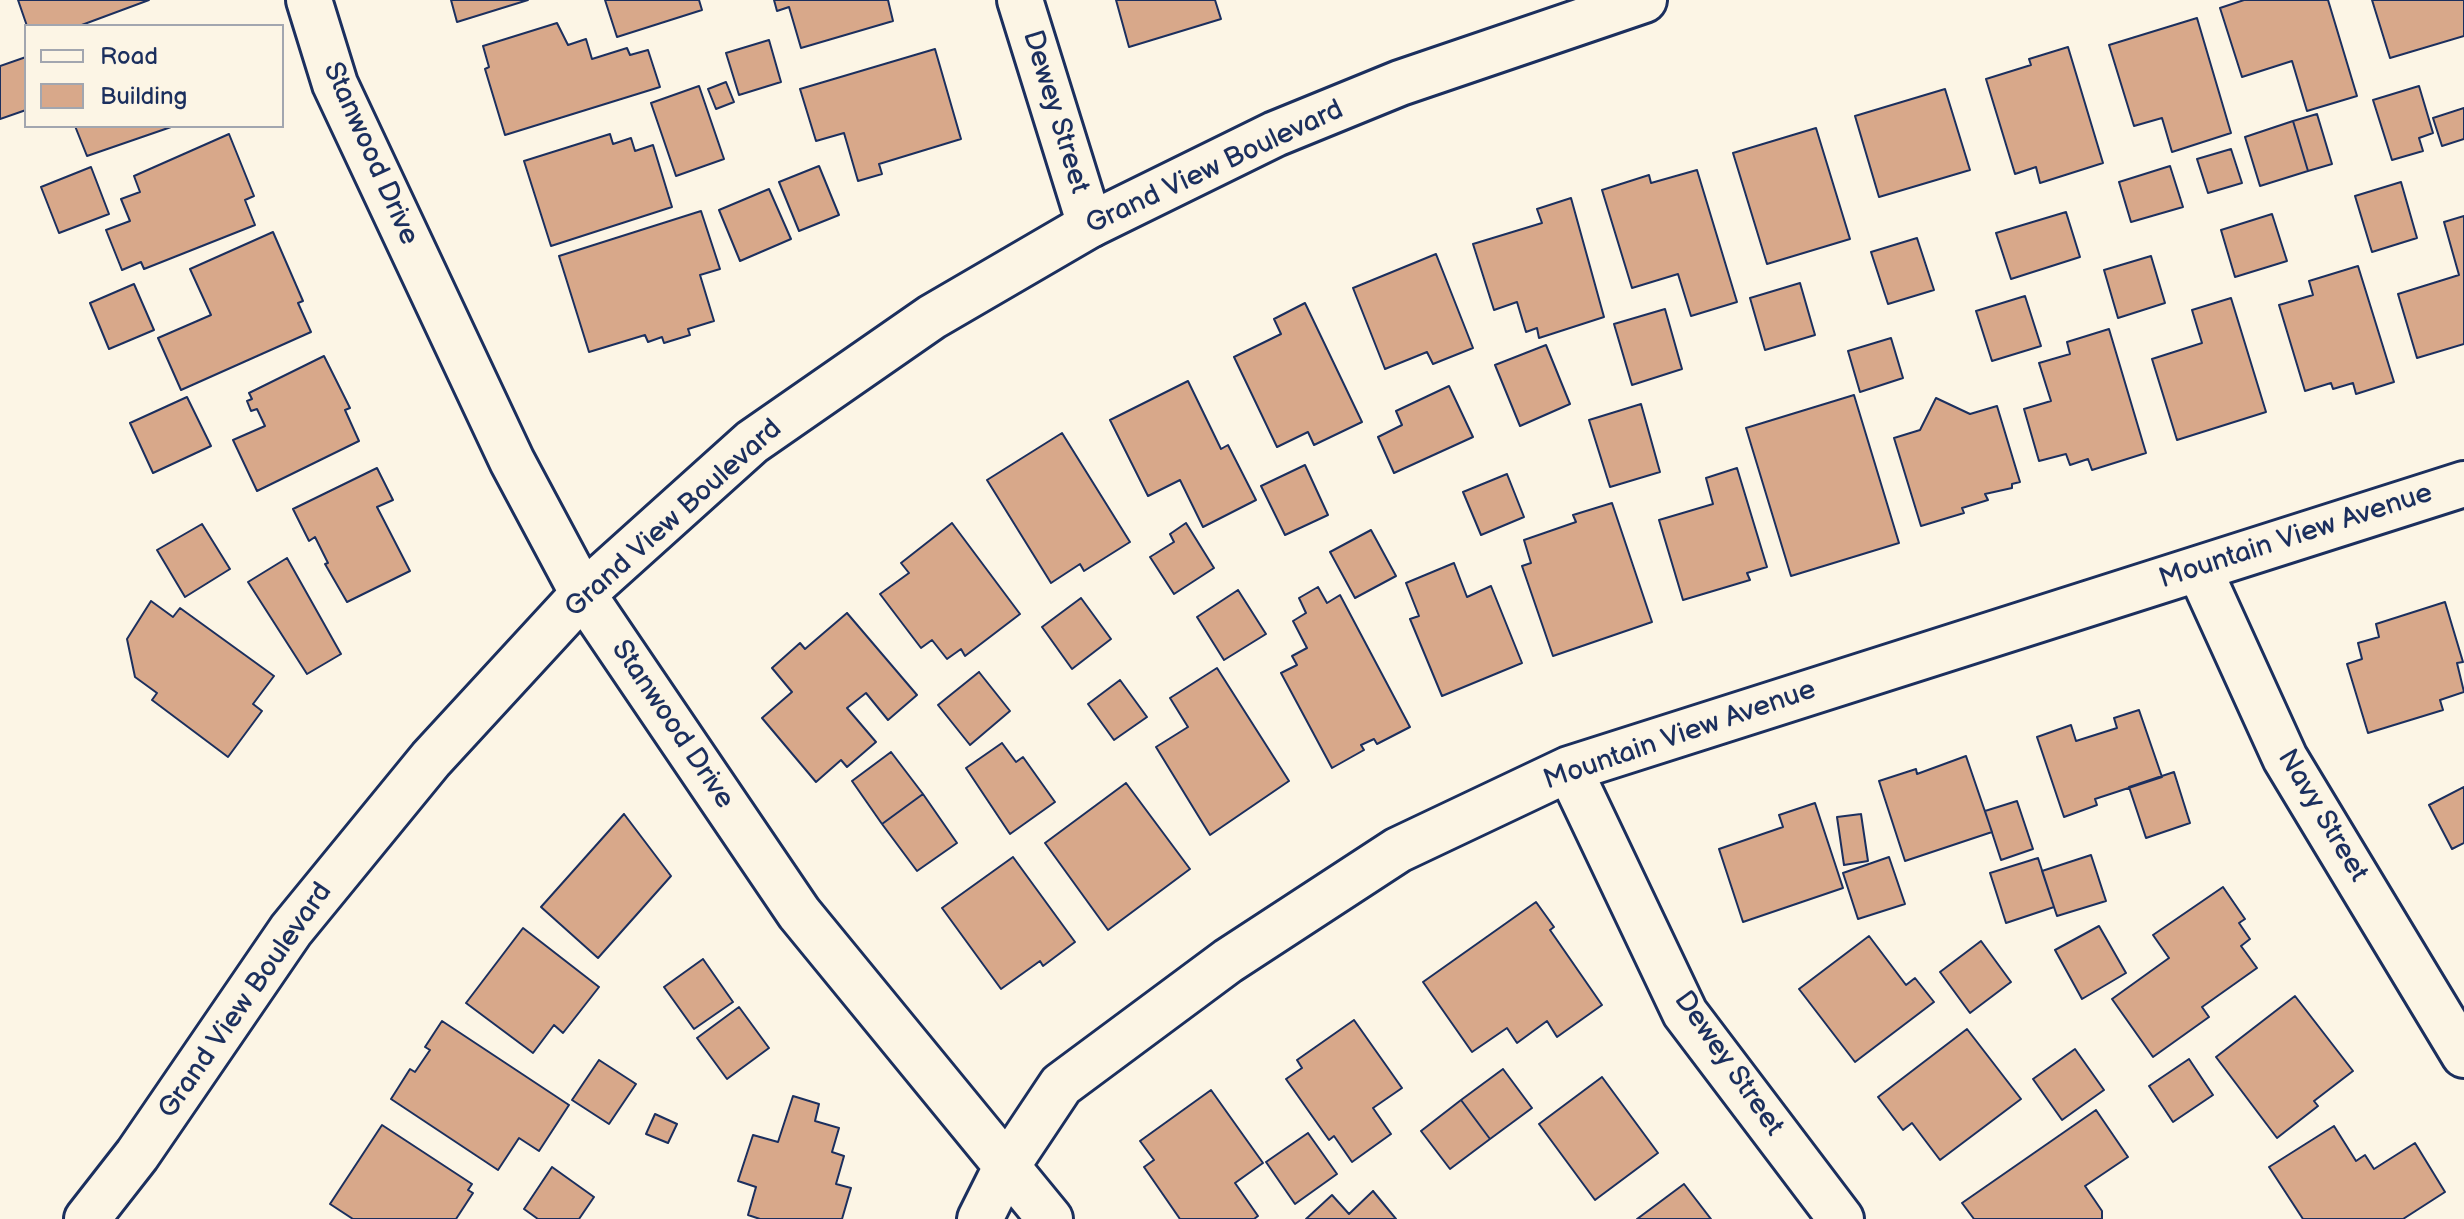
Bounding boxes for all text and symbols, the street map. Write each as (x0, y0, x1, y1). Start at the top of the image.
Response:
legend (24, 24, 284, 128)
street label: Dewey Street (1014, 26, 1096, 198)
text: Road (100, 42, 158, 71)
street label: Stanwood Drive (315, 58, 425, 250)
text: Building (100, 82, 187, 111)
street label: Grand View Boulevard (1081, 94, 1349, 242)
street label: Grand View Boulevard (559, 413, 789, 625)
street label: Mountain View Avenue (2155, 477, 2437, 597)
street label: Stanwood Drive (603, 634, 741, 816)
street label: Mountain View Avenue (1540, 674, 1820, 798)
street label: Navy Street (2269, 744, 2375, 888)
street label: Grand View Boulevard (152, 877, 340, 1125)
street label: Dewey Street (1666, 985, 1790, 1143)

